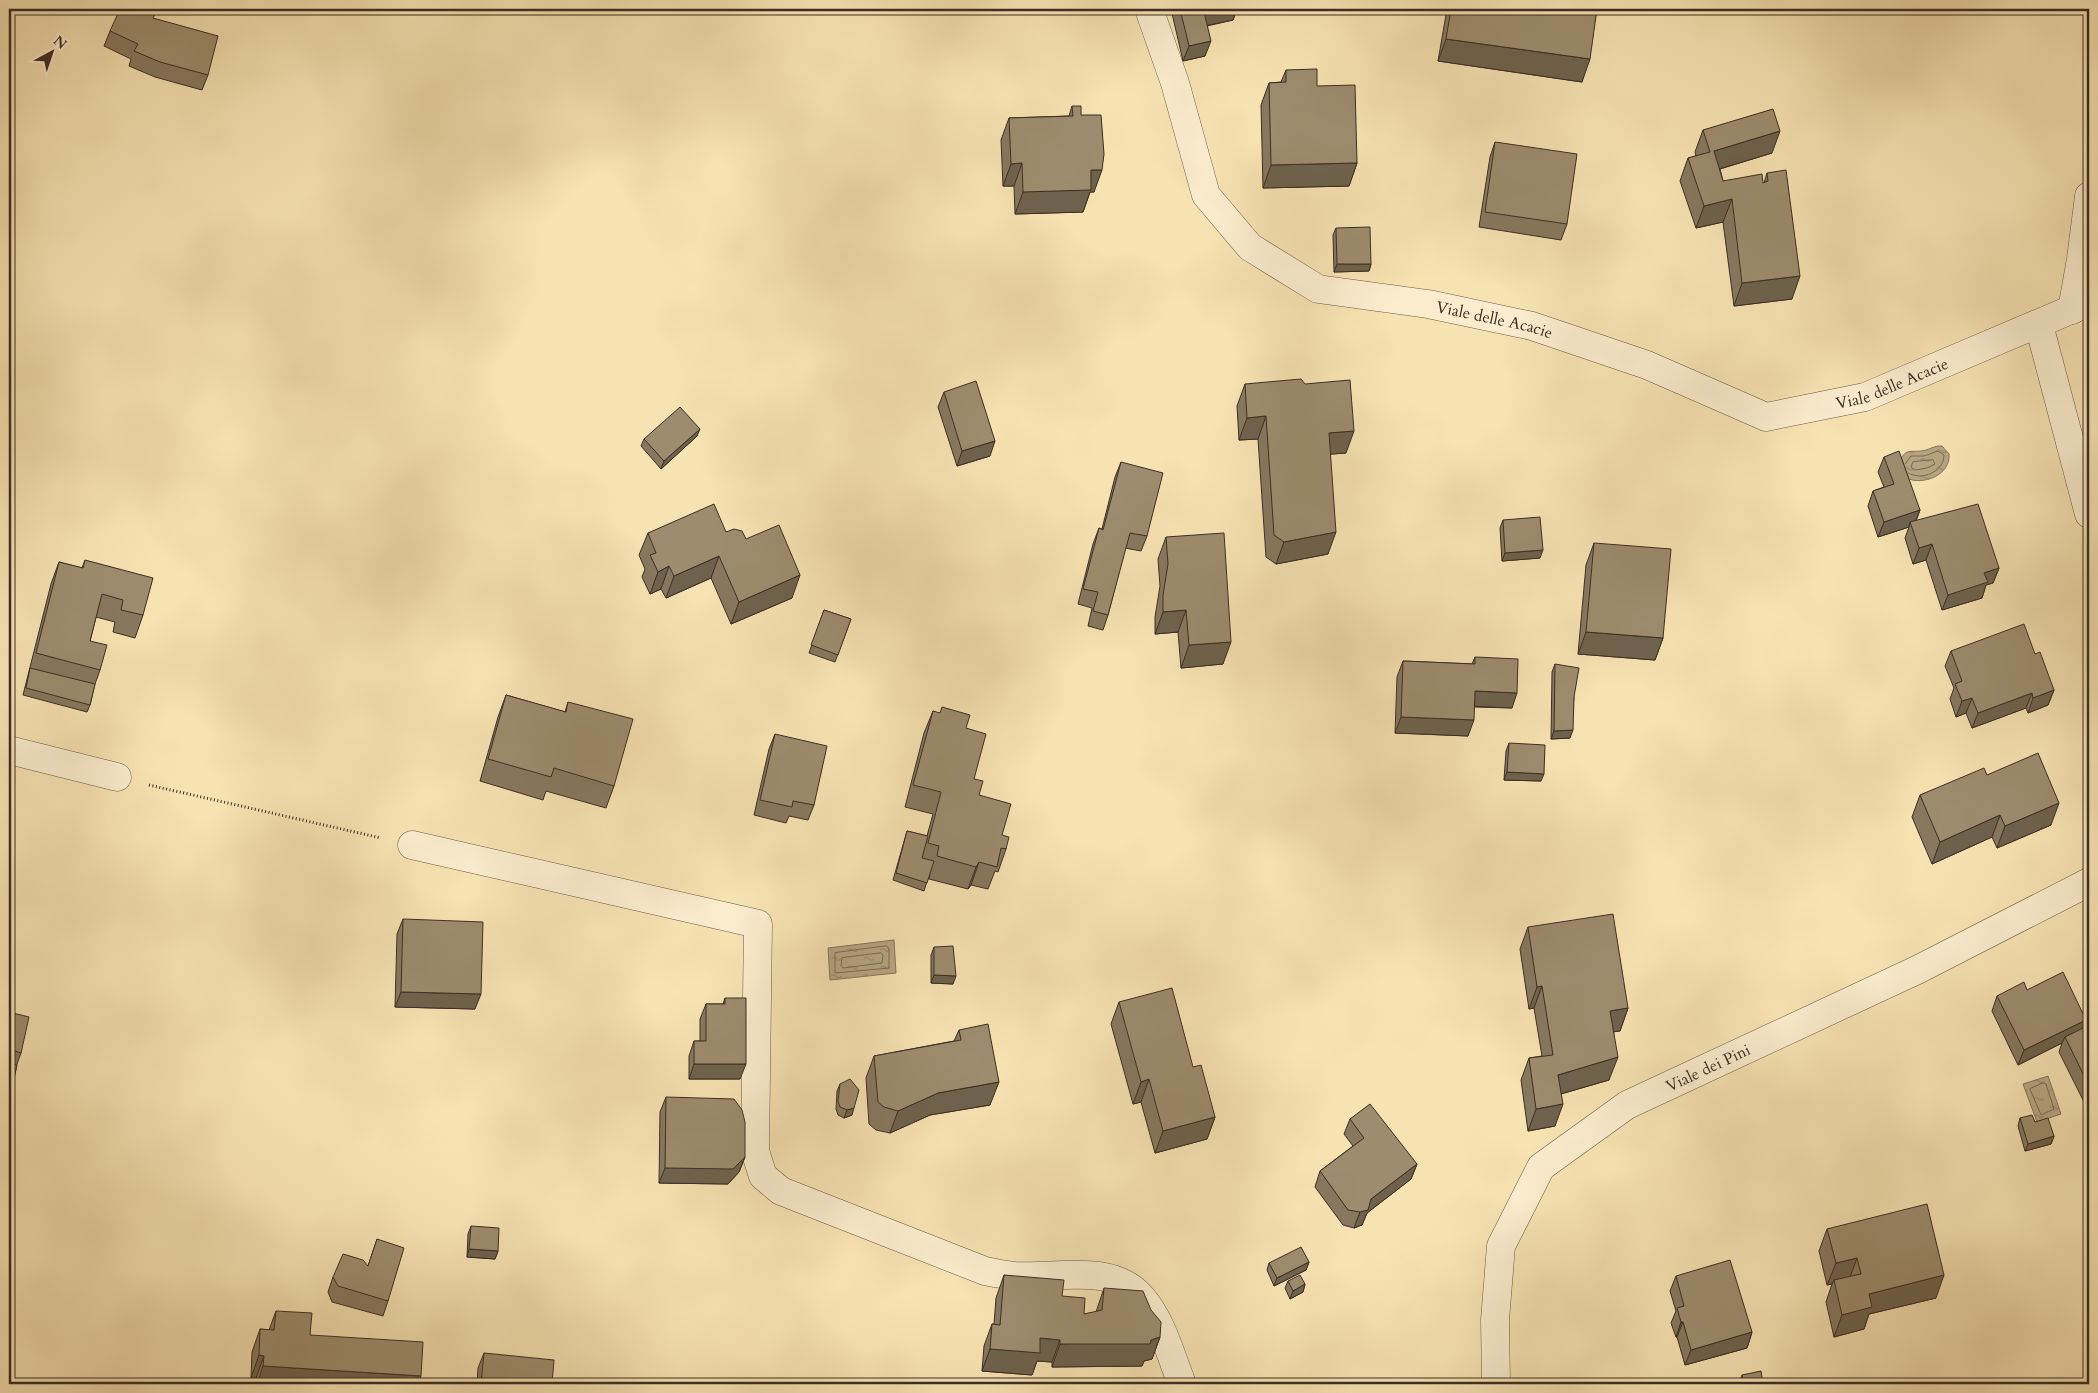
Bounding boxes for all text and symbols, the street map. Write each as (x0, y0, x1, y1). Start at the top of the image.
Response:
north arrow (28, 28, 78, 78)
text: N (49, 31, 71, 54)
street label: Viale delle Acacie (1434, 296, 1556, 344)
street label: Viale delle Acacie (1834, 353, 1952, 415)
street label: Viale dei Pini (1662, 1039, 1755, 1097)

